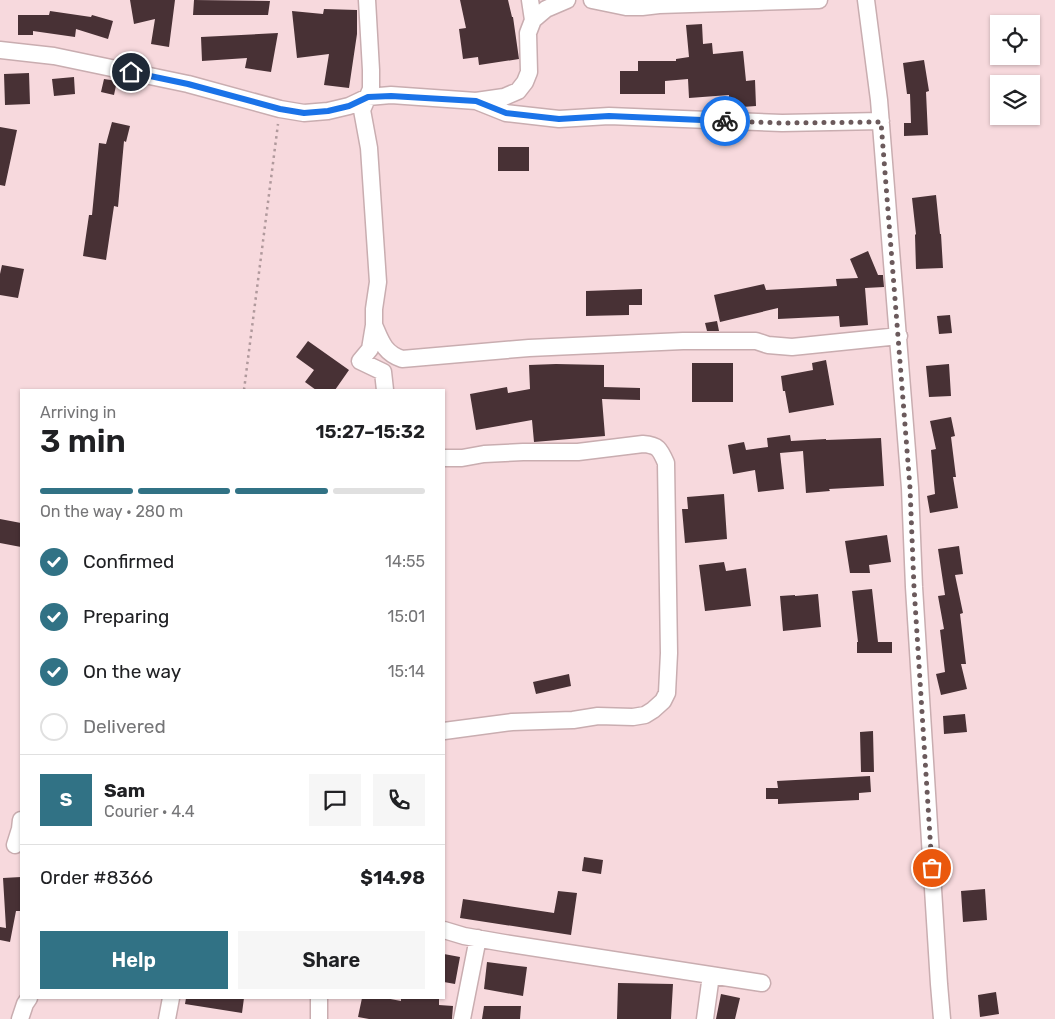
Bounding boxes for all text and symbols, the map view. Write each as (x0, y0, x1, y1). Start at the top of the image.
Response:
map controls (990, 15, 1040, 125)
button: locate (990, 15, 1040, 65)
pin (110, 51, 152, 93)
icon: home (117, 58, 145, 86)
button: layers (990, 75, 1040, 125)
courier (700, 96, 750, 146)
icon: bike (711, 107, 739, 135)
text: Arriving in (40, 403, 116, 422)
text: 15:27–15:32 (315, 420, 425, 443)
text: 3 min (40, 422, 126, 460)
text: On the way · 280 m (40, 502, 183, 521)
icon: check (40, 548, 68, 576)
text: Confirmed (83, 550, 174, 573)
text: 14:55 (385, 552, 425, 571)
icon: check (40, 603, 68, 631)
text: Preparing (83, 605, 169, 628)
text: 15:01 (388, 607, 425, 626)
icon: check (40, 658, 68, 686)
text: On the way (83, 660, 181, 683)
text: 15:14 (388, 662, 425, 681)
text: Delivered (83, 715, 166, 738)
button: chat (309, 774, 361, 826)
button: phone (373, 774, 425, 826)
text: Sam (104, 779, 145, 802)
text: S (60, 788, 72, 811)
text: Courier · 4.4 (104, 802, 195, 821)
pin (911, 847, 953, 889)
icon: bag (918, 854, 946, 882)
text: Order #8366 (40, 866, 153, 889)
text: $14.98 (360, 866, 425, 889)
button: Help (40, 931, 228, 989)
button: Share (238, 931, 425, 989)

